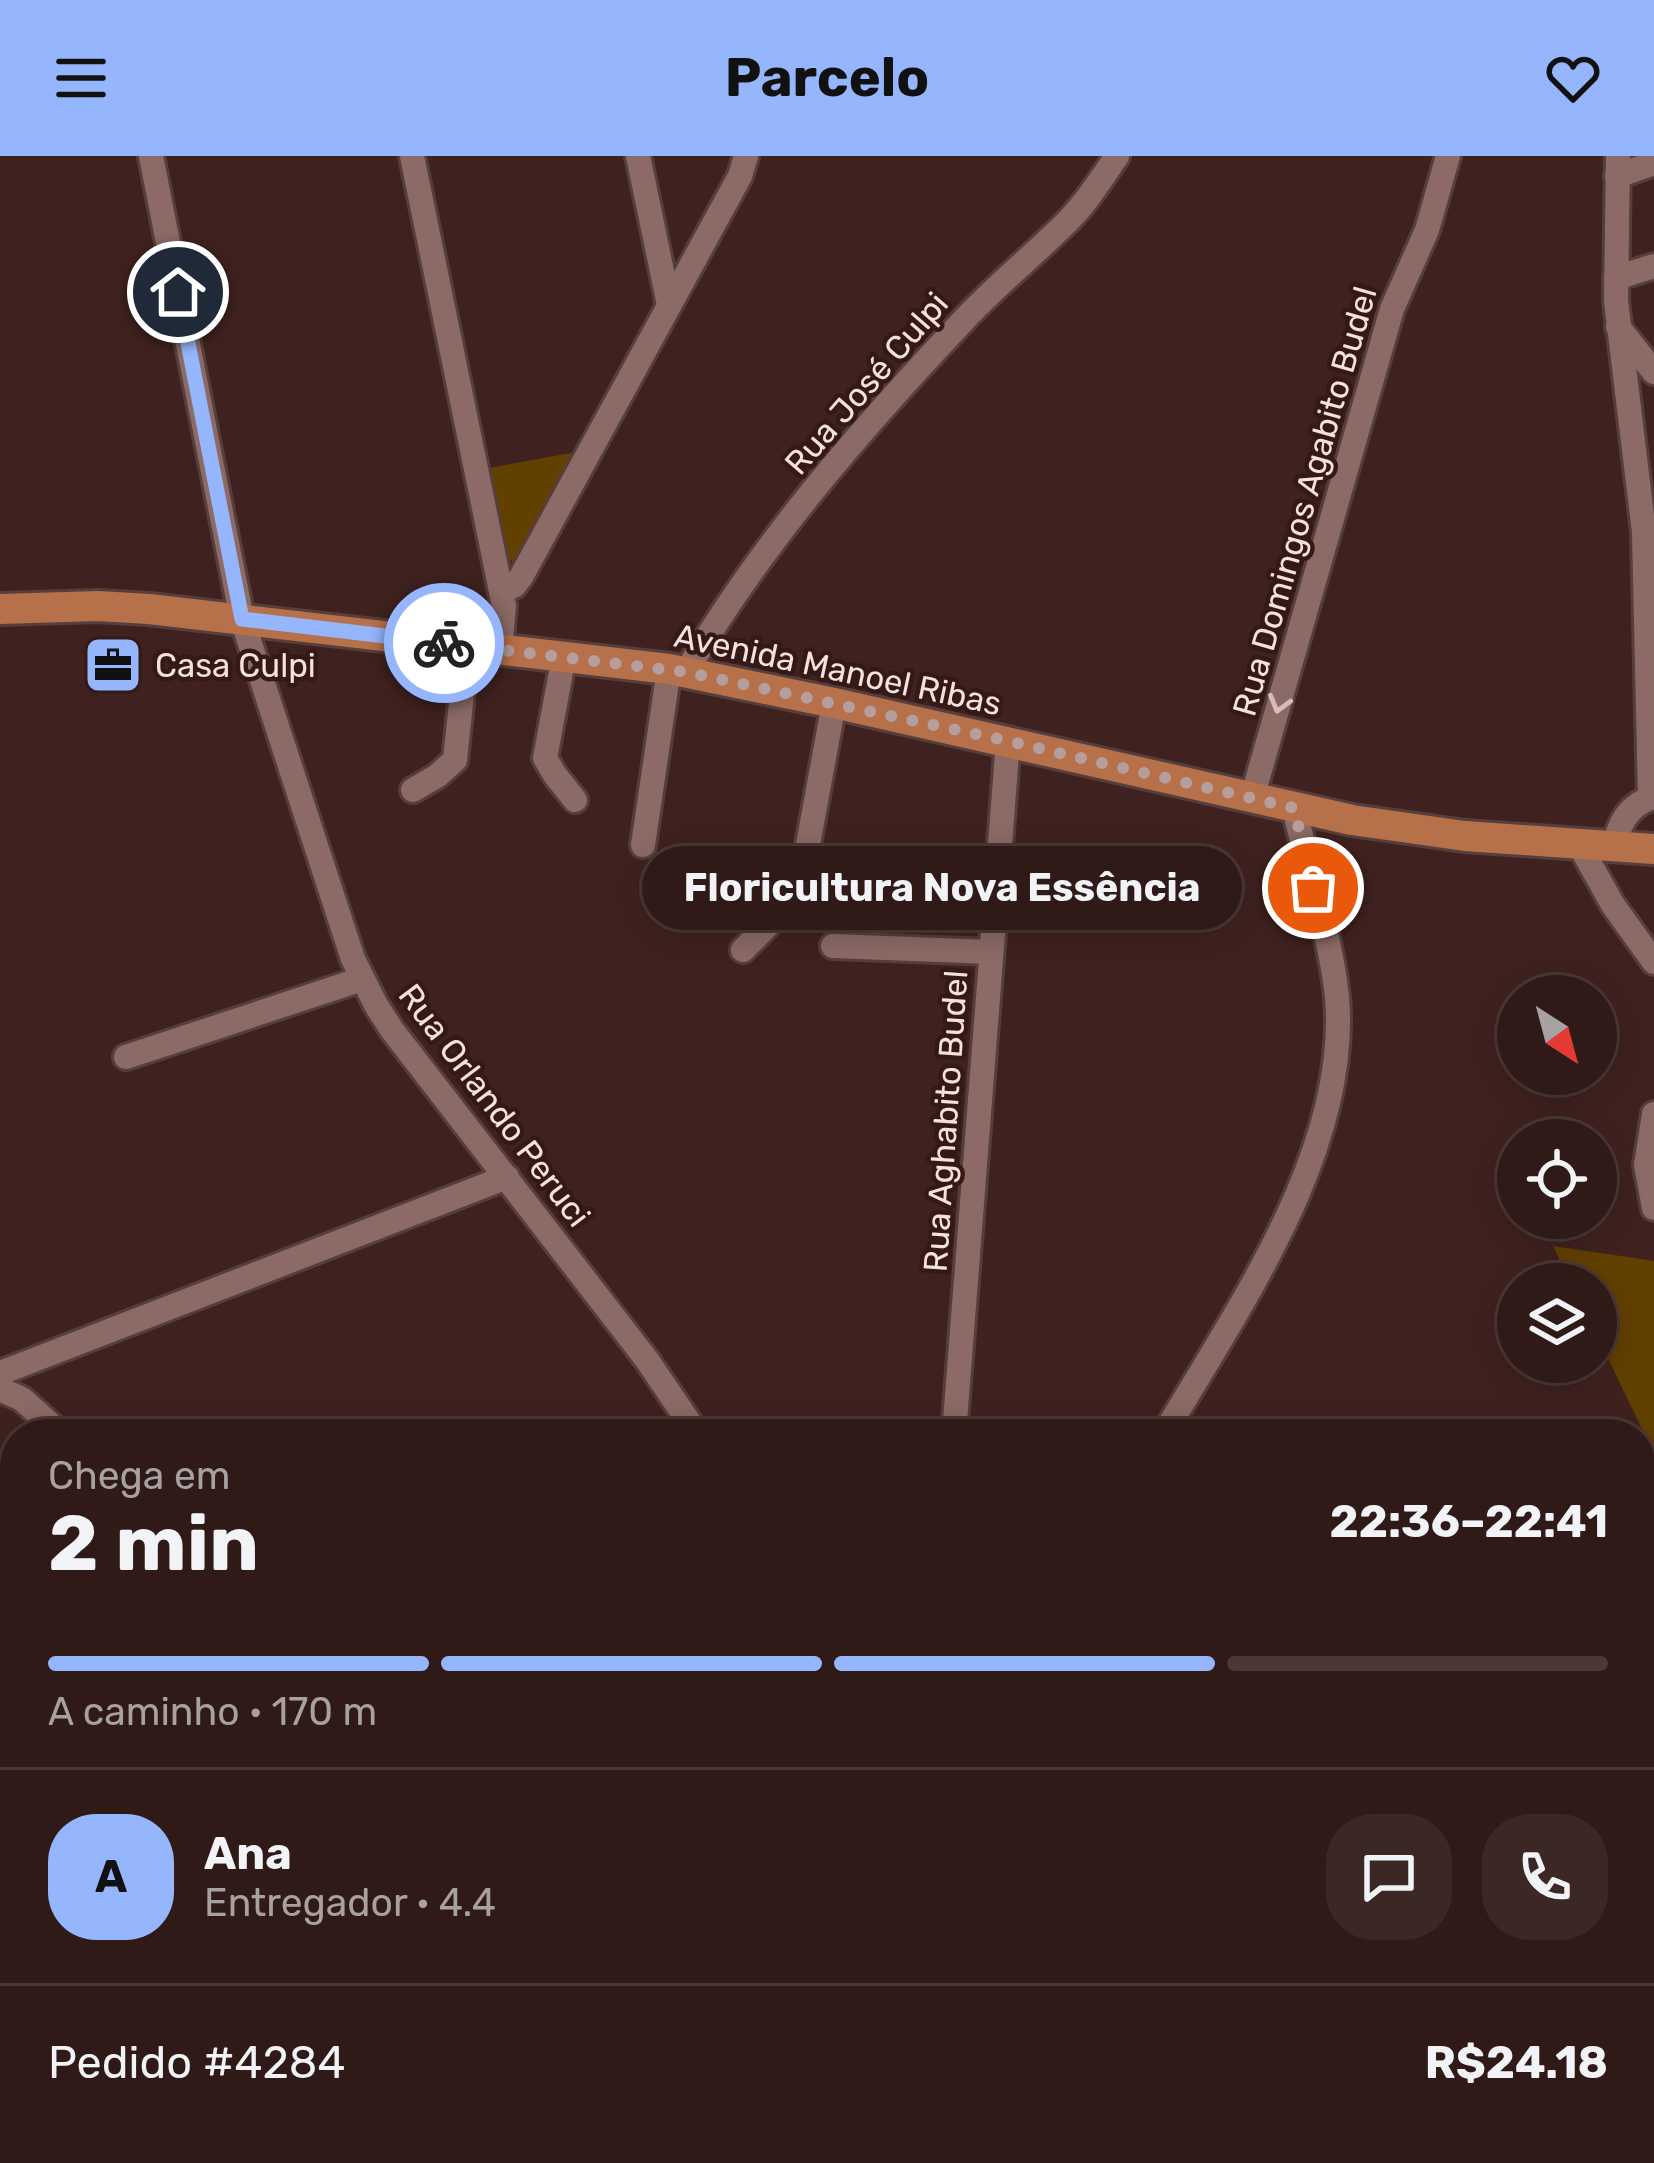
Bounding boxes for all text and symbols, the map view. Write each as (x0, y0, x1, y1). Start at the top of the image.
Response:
icon: menu (48, 45, 114, 111)
icon: heart (1540, 45, 1606, 111)
text: Parcelo (725, 46, 929, 110)
pin (127, 241, 229, 343)
icon: home (145, 259, 211, 325)
street label: Rua Domingos Agabito Budel (1224, 282, 1385, 720)
street label: Rua José Culpi (777, 284, 956, 482)
courier (384, 583, 504, 703)
icon: bike (411, 610, 477, 676)
street label: Avenida Manoel Ribas (671, 616, 1005, 723)
office icon: Casa Culpi (82, 634, 144, 696)
place label: Casa Culpi (155, 646, 316, 685)
one-way arrow (1268, 693, 1293, 713)
pin (1262, 837, 1364, 939)
callout: Floricultura Nova Essência (641, 846, 1241, 930)
icon: bag (1280, 855, 1346, 921)
text: Floricultura Nova Essência (683, 865, 1201, 911)
street label: Rua Aghabito Budel (915, 969, 975, 1273)
north arrow (1497, 975, 1617, 1095)
map controls (1497, 975, 1617, 1383)
street label: Rua Orlando Peruci (391, 976, 599, 1234)
button: locate (1497, 1119, 1617, 1239)
button: layers (1497, 1263, 1617, 1383)
text: Chega em (48, 1453, 230, 1499)
text: 22:36–22:41 (1329, 1495, 1608, 1548)
text: 2 min (48, 1497, 259, 1590)
text: A caminho · 170 m (48, 1689, 377, 1735)
button: chat (1326, 1814, 1452, 1940)
button: phone (1482, 1814, 1608, 1940)
text: Ana (204, 1827, 292, 1880)
text: A (95, 1850, 127, 1903)
text: Entregador · 4.4 (204, 1880, 496, 1926)
text: Pedido #4284 (48, 2036, 345, 2089)
text: R$24.18 (1425, 2036, 1608, 2089)

